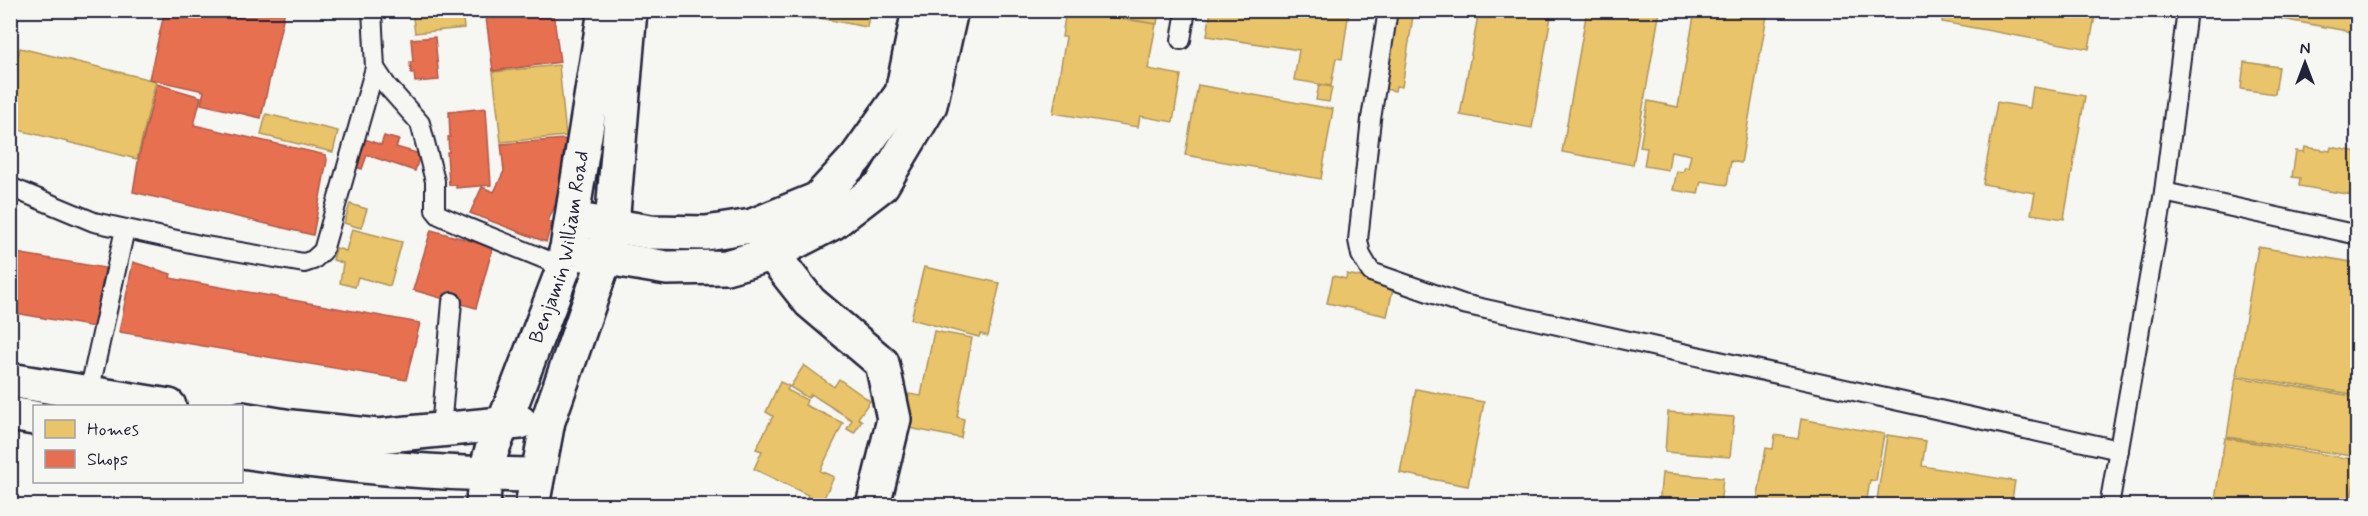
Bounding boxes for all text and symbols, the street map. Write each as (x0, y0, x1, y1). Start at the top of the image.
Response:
north arrow (2275, 33, 2335, 93)
text: N (2300, 39, 2310, 60)
street label: Benjamin William Road (522, 149, 596, 347)
legend (33, 405, 243, 483)
text: Homes (87, 418, 139, 442)
text: Shops (87, 448, 128, 472)

